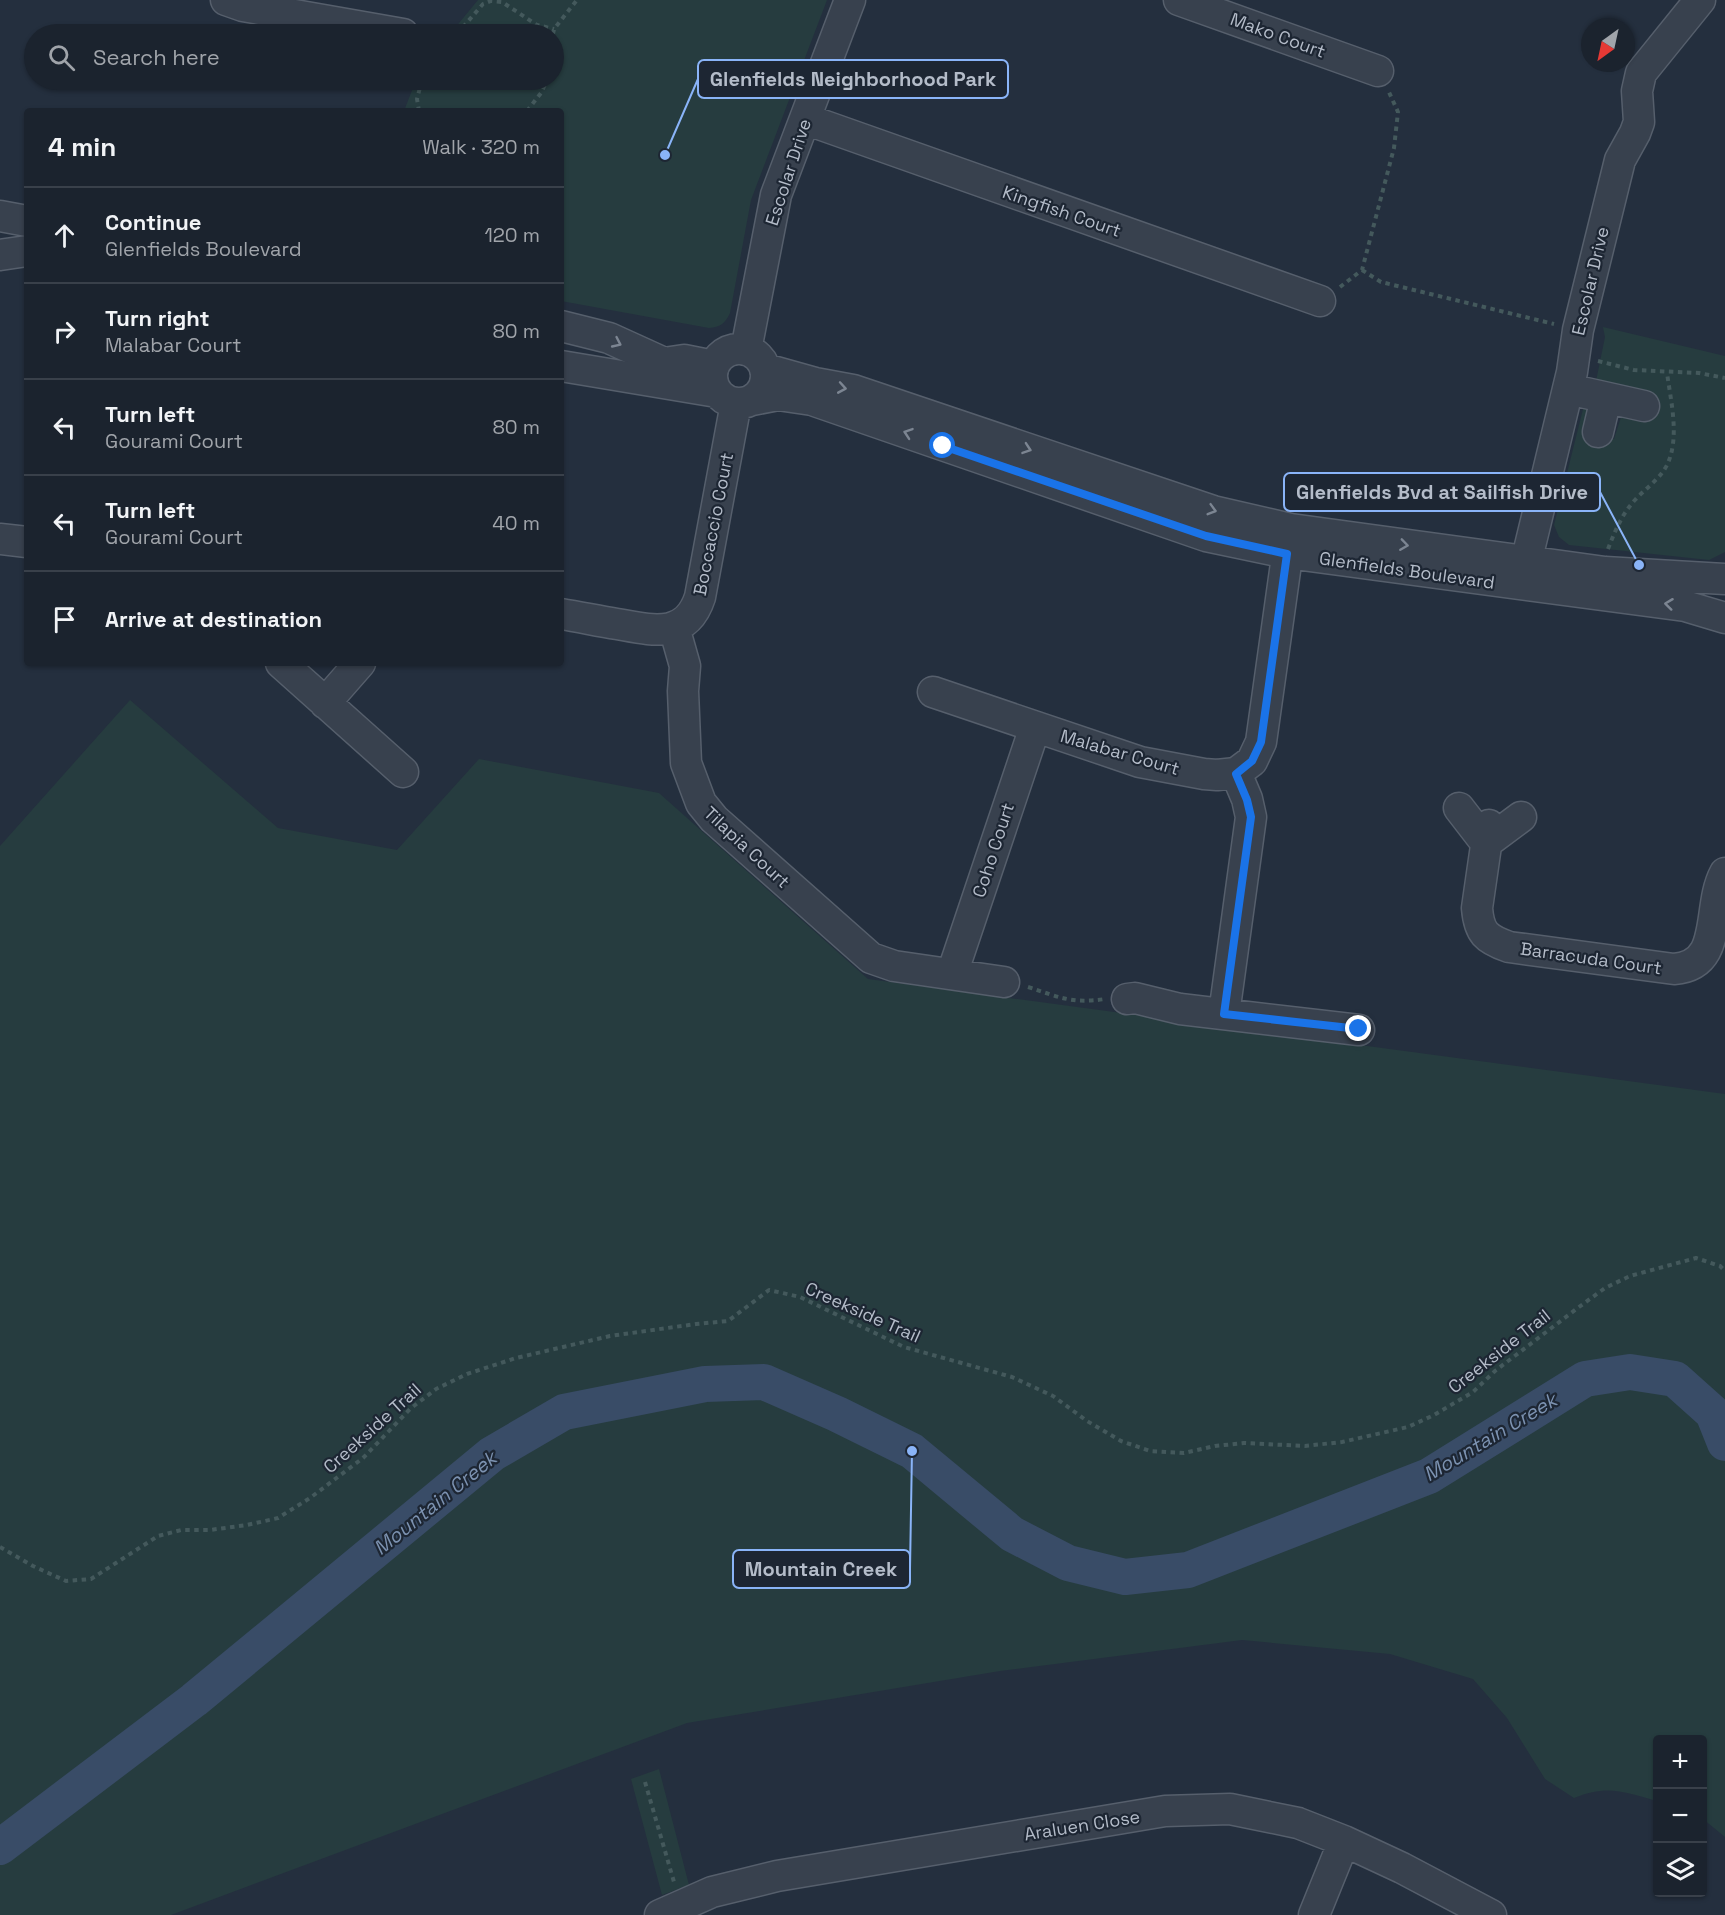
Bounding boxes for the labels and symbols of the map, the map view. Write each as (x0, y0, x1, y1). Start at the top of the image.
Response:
street label: Mako Court (1227, 7, 1329, 63)
north arrow (1581, 18, 1635, 72)
callout: Glenfields Neighborhood Park (698, 60, 1008, 98)
text: Glenfields Neighborhood Park (710, 66, 996, 92)
street label: Escolar Drive (760, 116, 816, 228)
street label: Kingfish Court (1000, 180, 1124, 242)
street label: Escolar Drive (1566, 224, 1614, 338)
one-way arrow (610, 335, 621, 347)
one-way arrow (837, 381, 847, 394)
one-way arrow (903, 428, 914, 441)
route start (929, 432, 955, 458)
one-way arrow (1021, 441, 1032, 454)
street label: Boccaccio Court (688, 451, 738, 597)
callout: Glenfields Bvd at Sailfish Drive (1284, 473, 1600, 511)
text: Glenfields Bvd at Sailfish Drive (1296, 479, 1588, 505)
one-way arrow (1206, 503, 1217, 515)
one-way arrow (1399, 538, 1409, 550)
street label: Glenfields Boulevard (1318, 546, 1496, 594)
one-way arrow (1664, 598, 1673, 610)
street label: Malabar Court (1058, 724, 1182, 780)
street label: Coho Court (967, 800, 1019, 900)
street label: Tilapia Court (699, 801, 795, 893)
street label: Barracuda Court (1519, 937, 1663, 979)
route end (1345, 1015, 1371, 1041)
street label: Creekside Trail (802, 1276, 924, 1348)
street label: Creekside Trail (1443, 1304, 1555, 1398)
street label: Creekside Trail (318, 1378, 426, 1478)
water label: Mountain Creek (1418, 1386, 1563, 1487)
water label: Mountain Creek (368, 1444, 504, 1561)
callout: Mountain Creek (733, 1550, 910, 1588)
text: Mountain Creek (745, 1556, 897, 1582)
street label: Araluen Close (1022, 1804, 1142, 1846)

